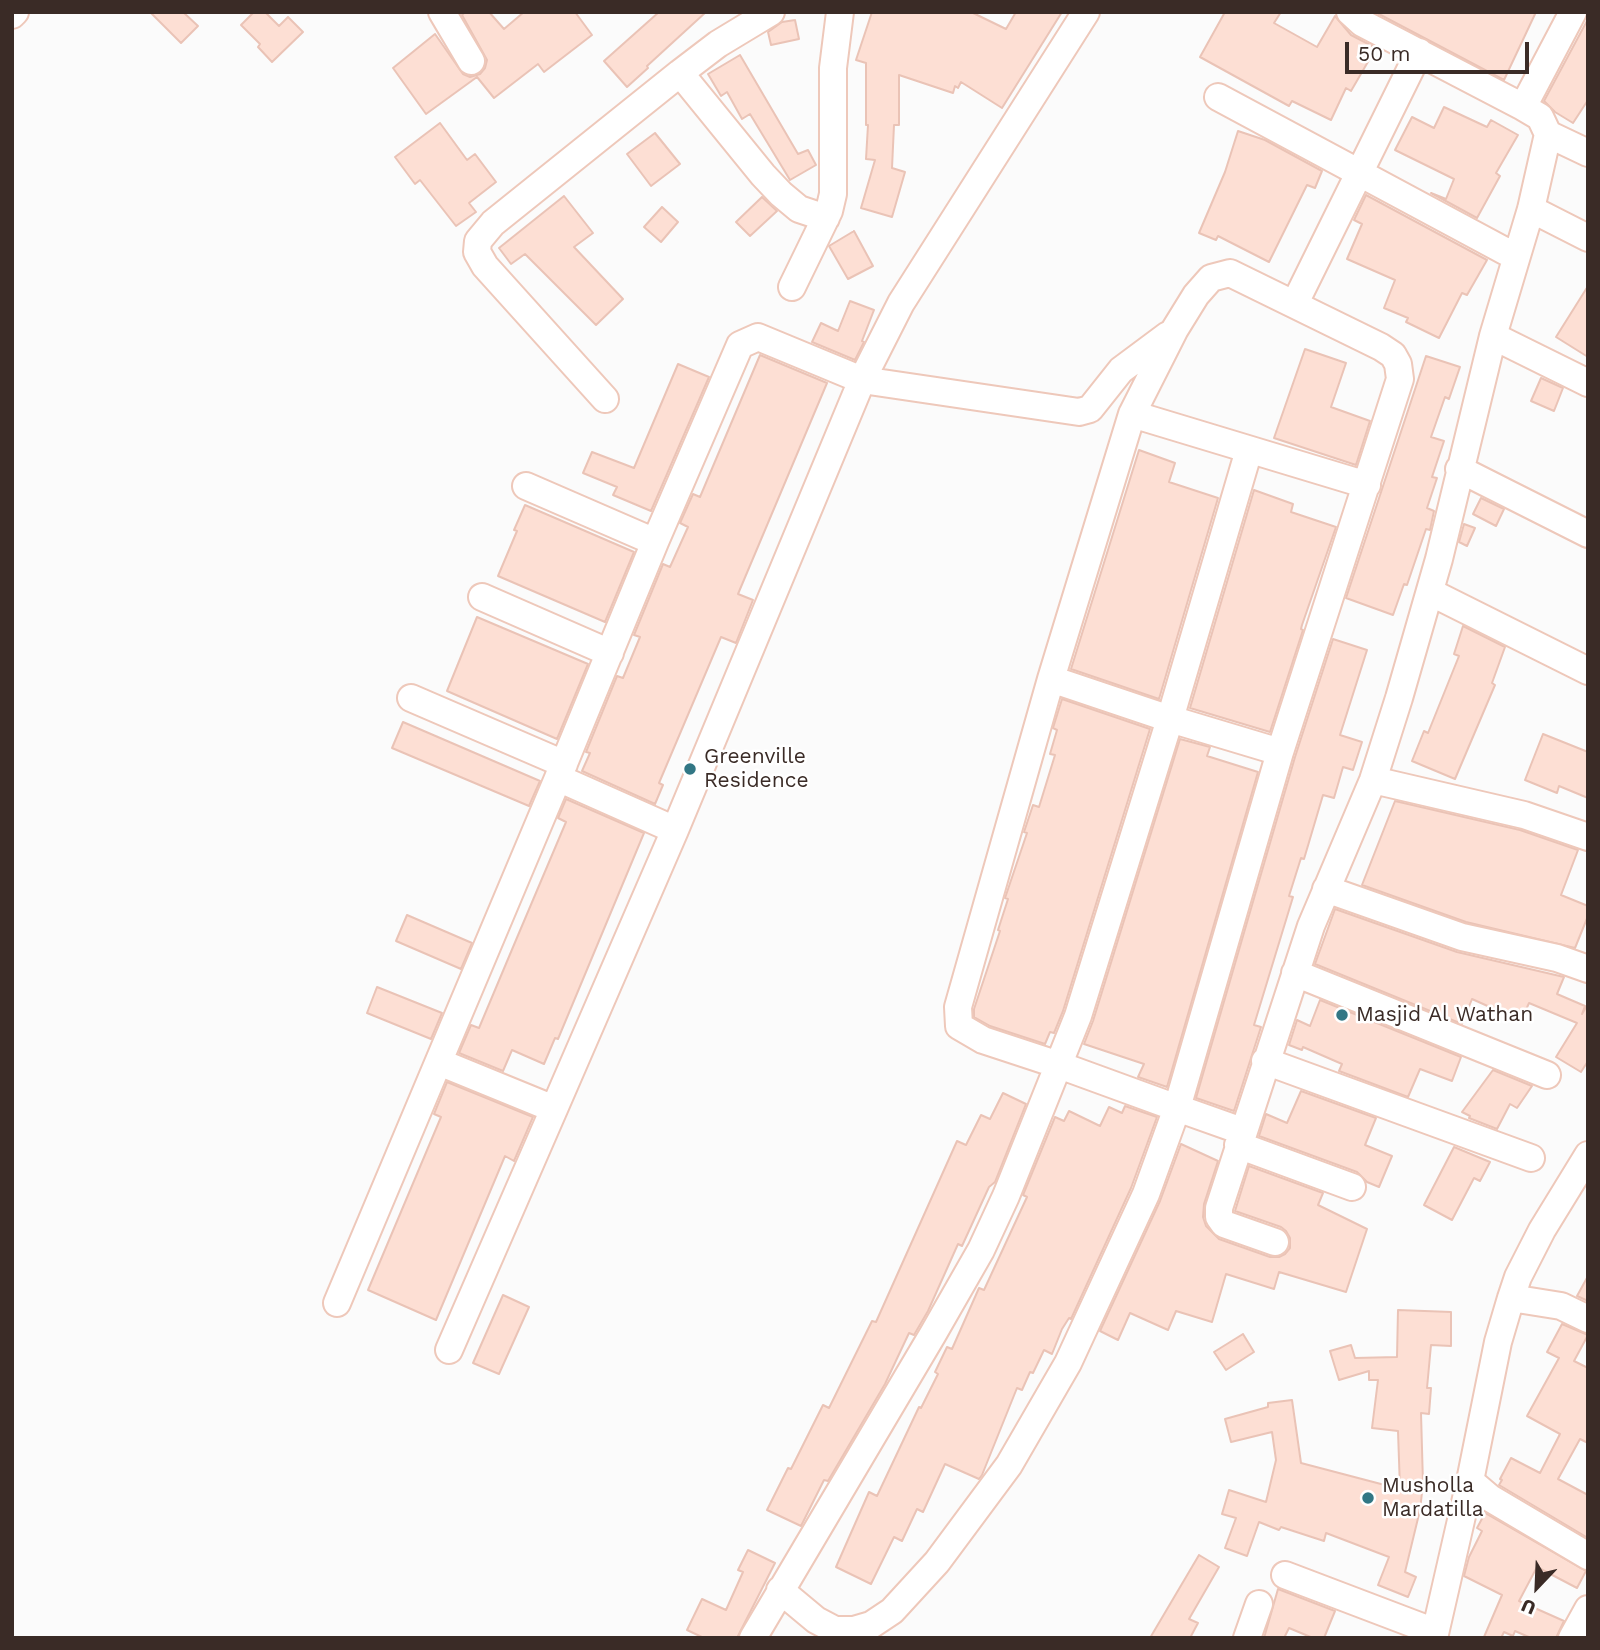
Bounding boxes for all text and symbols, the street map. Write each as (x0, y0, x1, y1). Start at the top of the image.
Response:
scale bar (1348, 28, 1532, 72)
text: 50 m (1358, 41, 1410, 66)
place label: Greenville Residence (704, 744, 809, 794)
marker: Greenville Residence (682, 761, 698, 777)
place label: Masjid Al Wathan (1356, 1002, 1533, 1028)
marker: Masjid Al Wathan (1334, 1007, 1350, 1023)
place label: Musholla Mardatilla (1382, 1473, 1484, 1523)
marker: Musholla Mardatilla (1360, 1490, 1376, 1506)
north arrow (1502, 1552, 1572, 1622)
text: U (1518, 1594, 1539, 1620)

